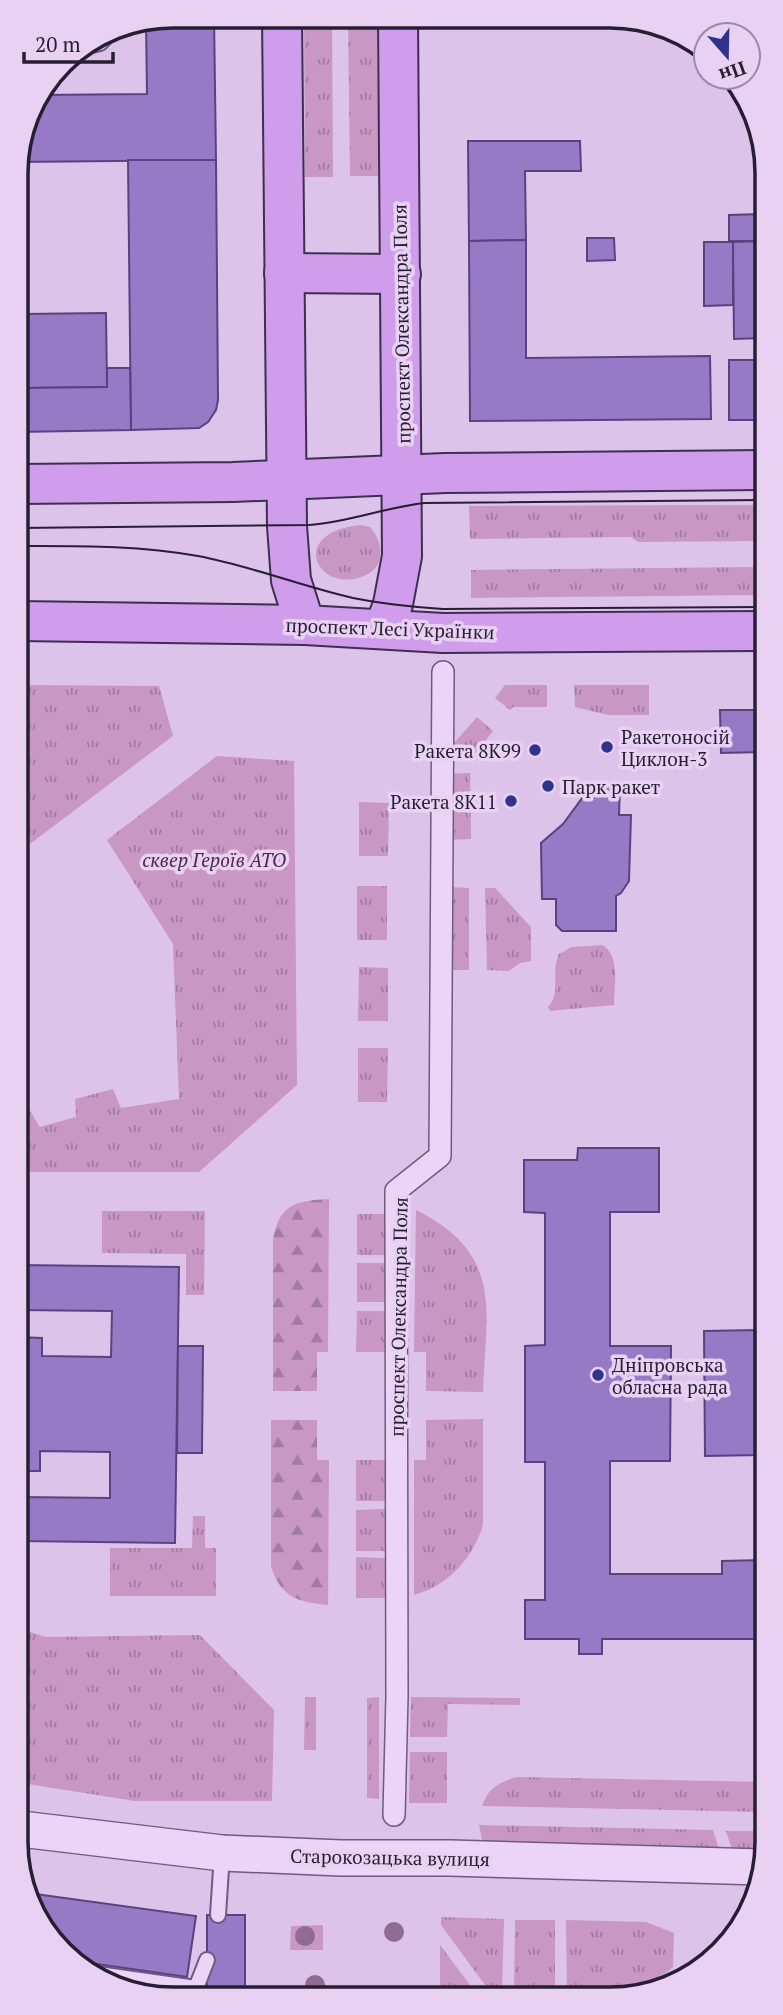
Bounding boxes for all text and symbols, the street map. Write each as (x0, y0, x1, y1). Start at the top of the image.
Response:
scale bar (24, 21, 114, 65)
north arrow (692, 21, 762, 91)
text: 20 m (35, 30, 81, 58)
text: Пн (716, 56, 750, 89)
street label: проспект Олександра Поля (386, 204, 416, 444)
street label: проспект Лесі Українки (285, 612, 495, 644)
place label: Ракетоносій Циклон-3 (621, 724, 730, 771)
place label: Ракета 8К99 (414, 738, 521, 763)
marker: Ракетоносій Циклон-3 (599, 739, 615, 755)
marker: Ракета 8К99 (527, 742, 543, 758)
place label: Парк ракет (562, 774, 660, 799)
marker: Парк ракет (540, 778, 556, 794)
place label: Ракета 8К11 (390, 789, 497, 814)
marker: Ракета 8К11 (503, 793, 519, 809)
park label: сквер Героїв АТО (142, 847, 286, 872)
street label: проспект Олександра Поля (383, 1197, 413, 1437)
place label: Дніпровська обласна рада (612, 1352, 728, 1399)
marker: Дніпровська обласна рада (590, 1367, 606, 1383)
street label: Старокозацька вулиця (290, 1843, 490, 1871)

